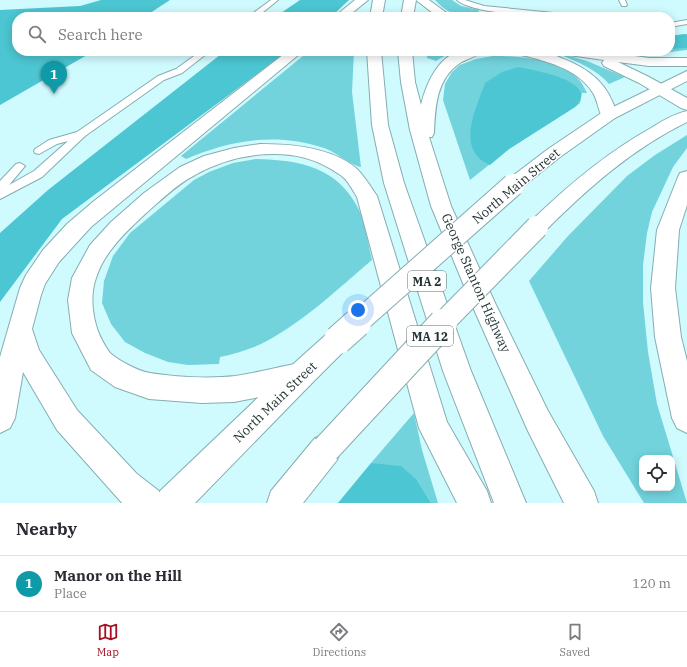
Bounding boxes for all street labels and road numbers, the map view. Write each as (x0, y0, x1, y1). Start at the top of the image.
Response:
street label: North Main Street (469, 144, 564, 228)
street label: George Stanton Highway (438, 211, 514, 355)
road number: MA 2 (408, 271, 446, 291)
road number: MA 12 (407, 326, 453, 346)
street label: North Main Street (230, 358, 321, 446)

